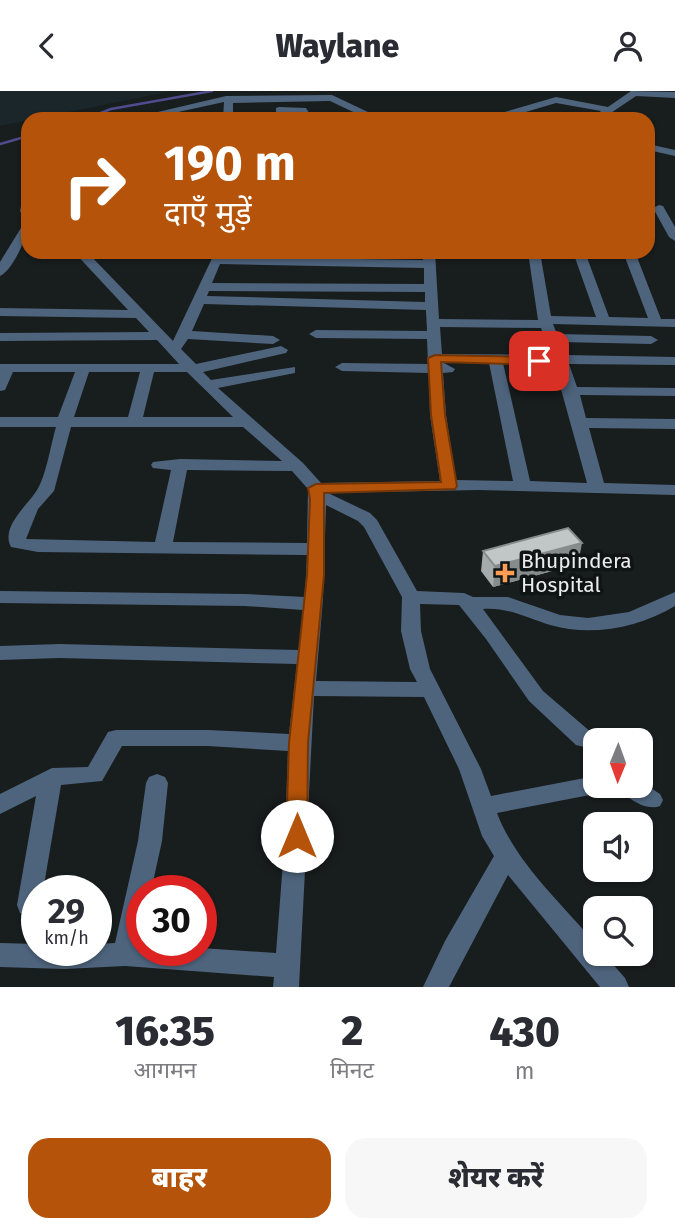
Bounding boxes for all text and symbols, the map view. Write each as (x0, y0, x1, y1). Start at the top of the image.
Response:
icon: back (28, 27, 66, 65)
text: Waylane (276, 27, 399, 65)
icon: person (609, 27, 647, 65)
text: 190 m (164, 134, 296, 193)
icon: right (49, 140, 140, 231)
text: दाएँ मुड़ें (164, 194, 252, 232)
pin (509, 331, 569, 391)
icon: arrive (520, 342, 558, 380)
place label: Bhupindera Hospital (521, 548, 632, 598)
marker: Bhupindera Hospital (495, 563, 515, 583)
north arrow (583, 728, 653, 798)
map controls (583, 728, 653, 966)
position arrow (260, 799, 334, 873)
button: sound (583, 812, 653, 882)
speed limit sign: 30 (126, 875, 217, 966)
text: 29 (48, 890, 85, 932)
button: search (583, 896, 653, 966)
text: km/h (44, 927, 89, 949)
text: 16:35 (115, 1006, 215, 1056)
text: 2 (341, 1006, 363, 1056)
text: 430 (489, 1007, 560, 1057)
text: आगमन (134, 1056, 197, 1084)
text: मिनट (330, 1056, 374, 1084)
text: m (515, 1057, 534, 1085)
button: बाहर (28, 1138, 331, 1218)
button: शेयर करें (345, 1138, 647, 1218)

